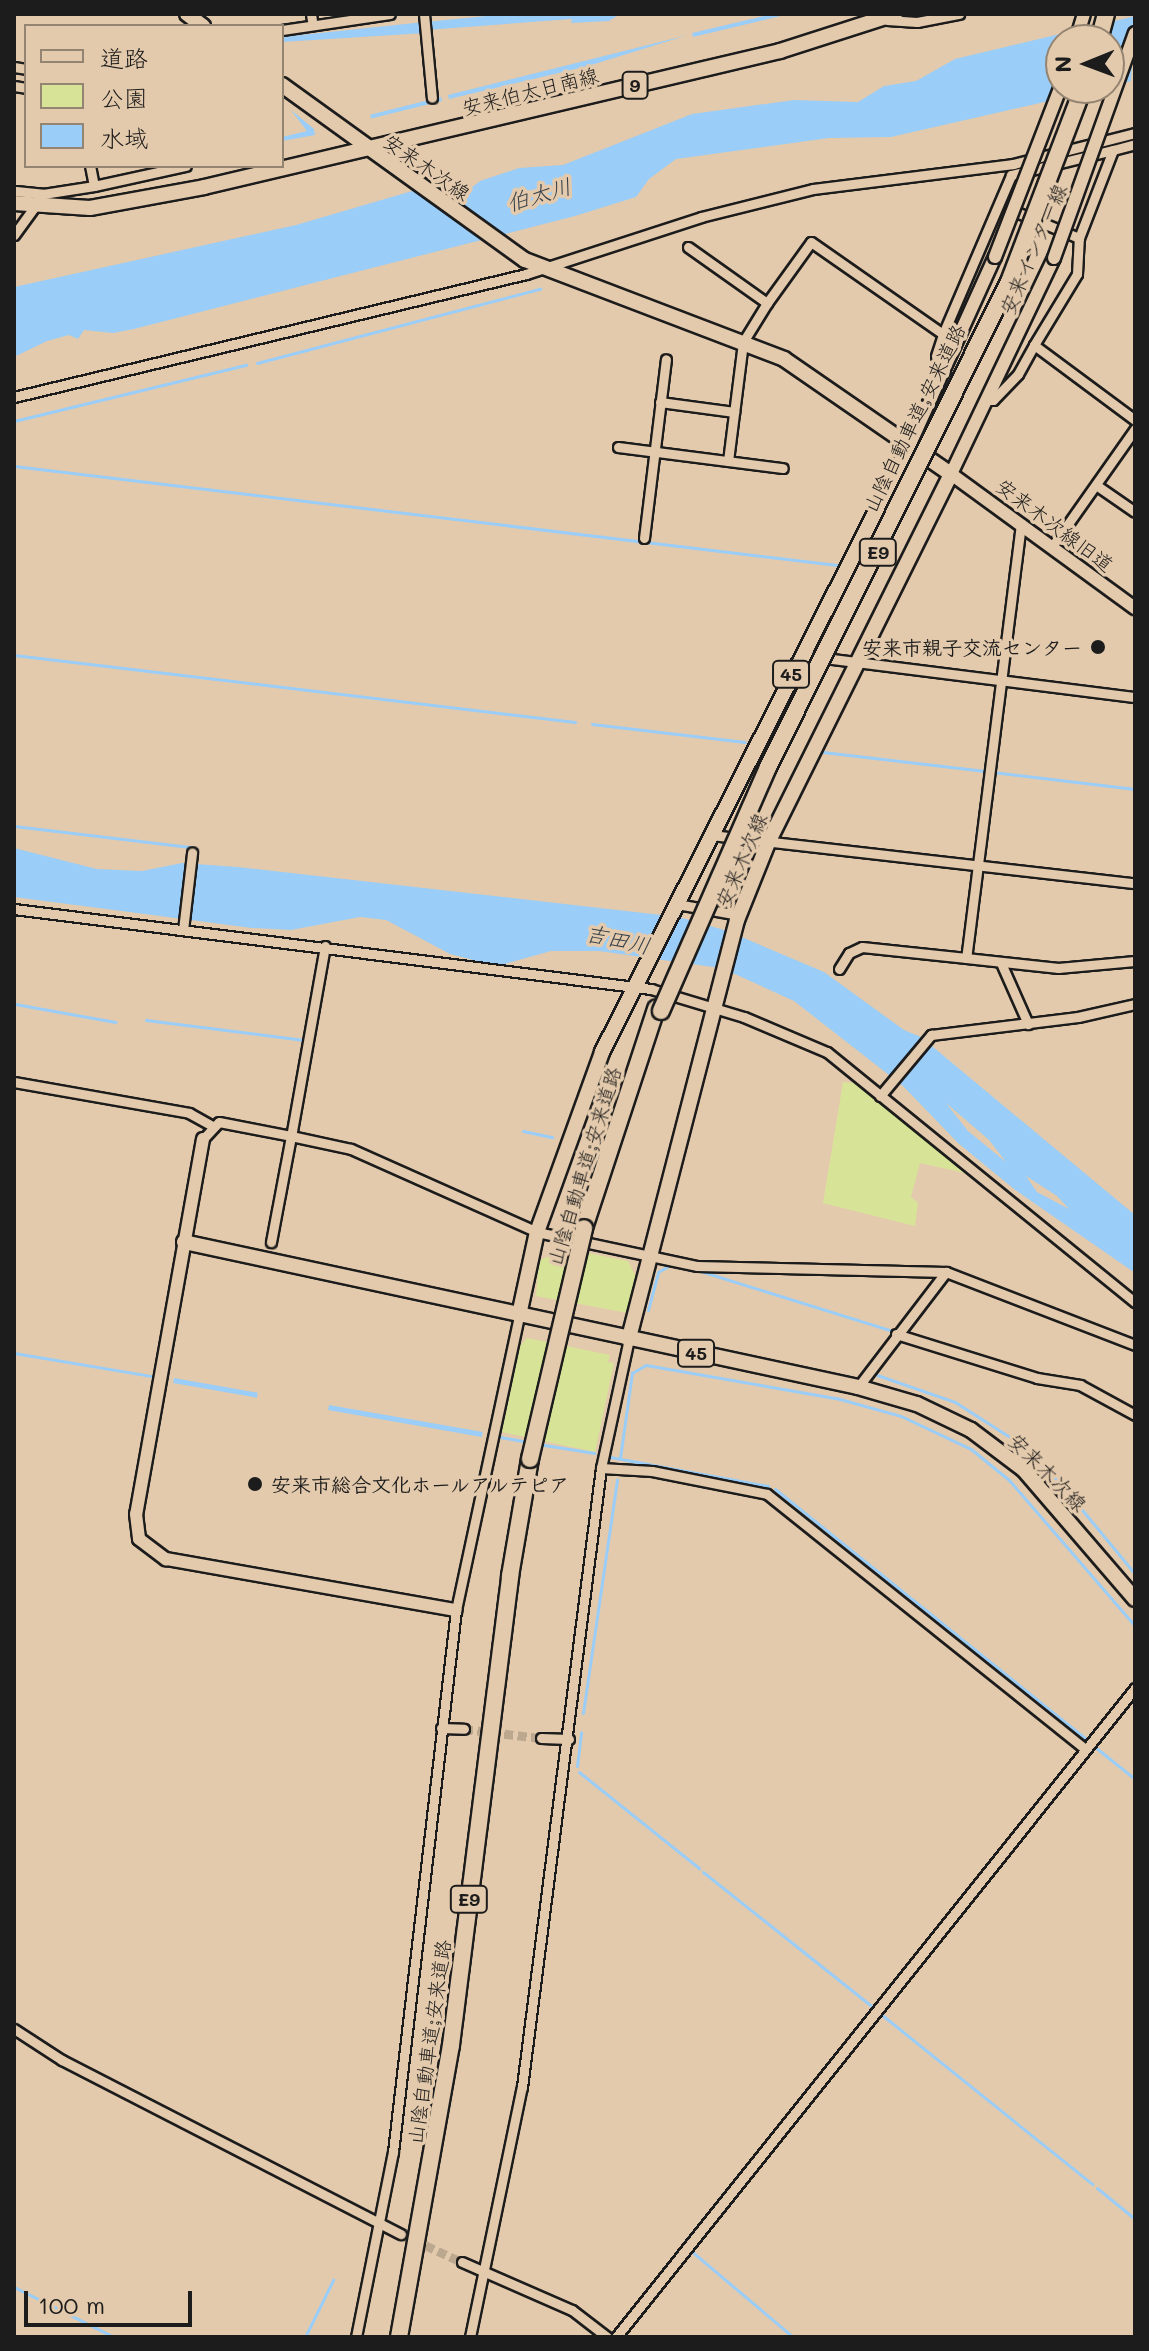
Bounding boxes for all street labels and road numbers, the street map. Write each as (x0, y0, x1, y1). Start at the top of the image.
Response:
street label: 安来伯太日南線 (459, 62, 601, 120)
road number: 9 (621, 71, 649, 99)
street label: 安来木次線 (379, 128, 475, 206)
street label: 安来インター線 (995, 180, 1071, 318)
street label: 山陰自動車道;安来道路 (858, 320, 970, 516)
street label: 安来木次線旧道 (992, 473, 1118, 577)
road number: E9 (858, 538, 898, 566)
road number: 45 (771, 660, 811, 688)
street label: 安来木次線 (710, 809, 772, 911)
street label: 山陰自動車道;安来道路 (542, 1064, 626, 1268)
road number: 45 (676, 1339, 716, 1367)
street label: 安来木次線 (1004, 1428, 1092, 1516)
road number: E9 (449, 1885, 489, 1913)
street label: 山陰自動車道;安来道路 (403, 1938, 455, 2146)

